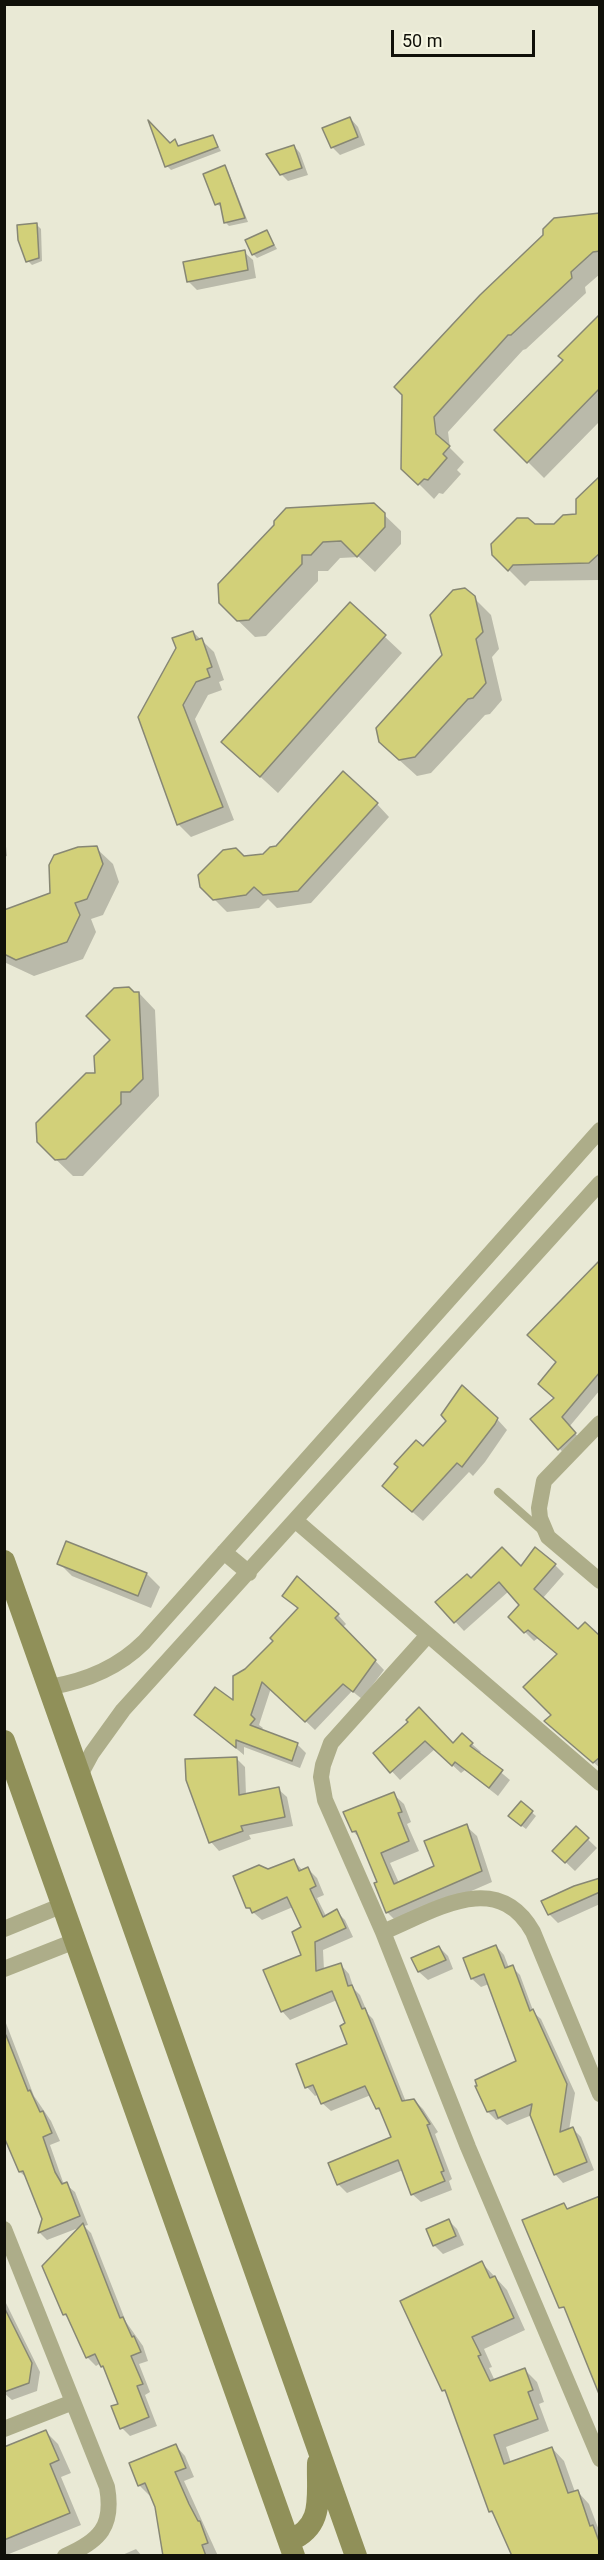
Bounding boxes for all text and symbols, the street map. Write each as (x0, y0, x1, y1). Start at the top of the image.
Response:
scale bar (394, 18, 538, 56)
text: 50 m (402, 30, 442, 51)

